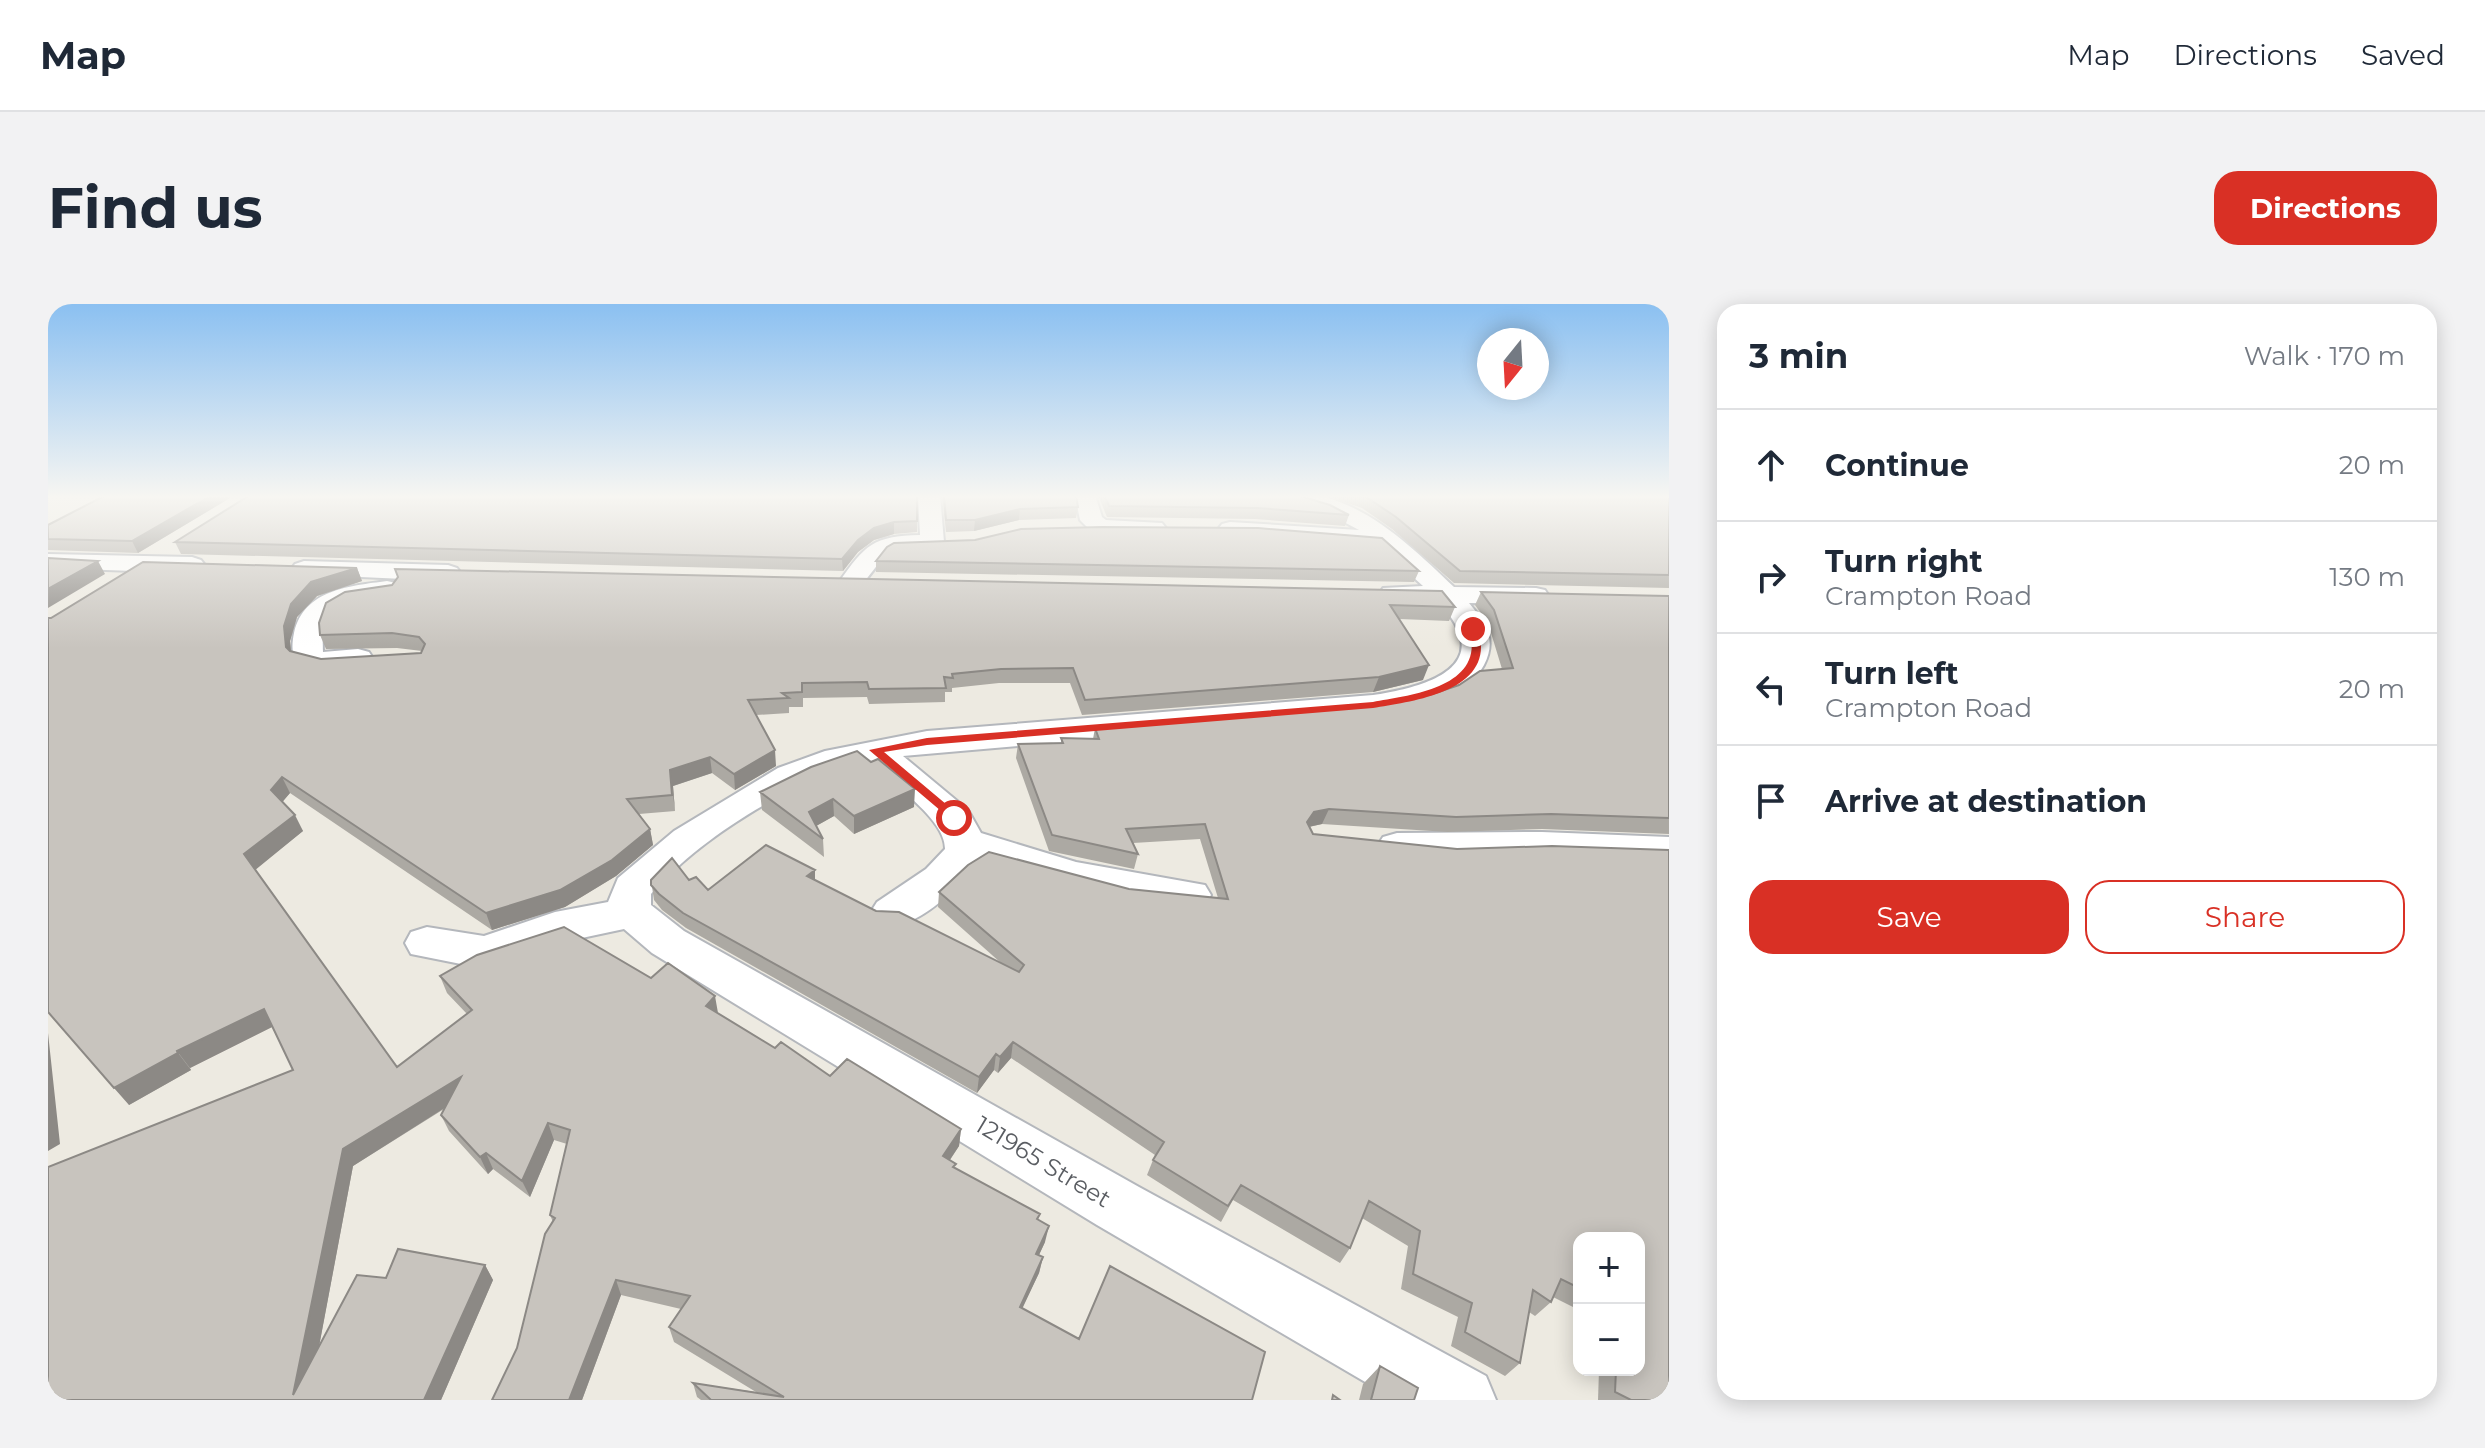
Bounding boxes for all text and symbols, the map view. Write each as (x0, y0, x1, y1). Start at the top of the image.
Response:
text: Map (40, 32, 126, 79)
text: Map (2067, 38, 2129, 72)
text: Directions (2173, 38, 2317, 72)
text: Saved (2361, 38, 2445, 72)
button: Directions (2214, 171, 2437, 245)
text: Find us (48, 174, 262, 242)
north arrow (1477, 328, 1549, 400)
text: 3 min (1749, 335, 1848, 377)
text: Walk · 170 m (2244, 340, 2405, 372)
icon: ahead (1749, 443, 1793, 487)
text: Continue (1825, 447, 1969, 484)
text: 20 m (2339, 449, 2405, 481)
text: Turn right (1825, 543, 1982, 580)
icon: right (1749, 555, 1793, 599)
text: 130 m (2329, 561, 2405, 593)
text: Crampton Road (1825, 580, 2032, 612)
route end (1455, 611, 1491, 647)
text: Turn left (1825, 655, 1958, 692)
icon: left (1749, 667, 1793, 711)
text: 20 m (2339, 673, 2405, 705)
text: Crampton Road (1825, 692, 2032, 724)
icon: arrive (1749, 779, 1793, 823)
text: Arrive at destination (1825, 783, 2147, 820)
route start (936, 800, 972, 836)
button: Save (1749, 880, 2069, 954)
button: Share (2085, 880, 2405, 954)
street label: 121965 Street (970, 1110, 1116, 1213)
map controls (1573, 1232, 1645, 1376)
button: + (1573, 1232, 1645, 1304)
button: − (1573, 1304, 1645, 1376)

